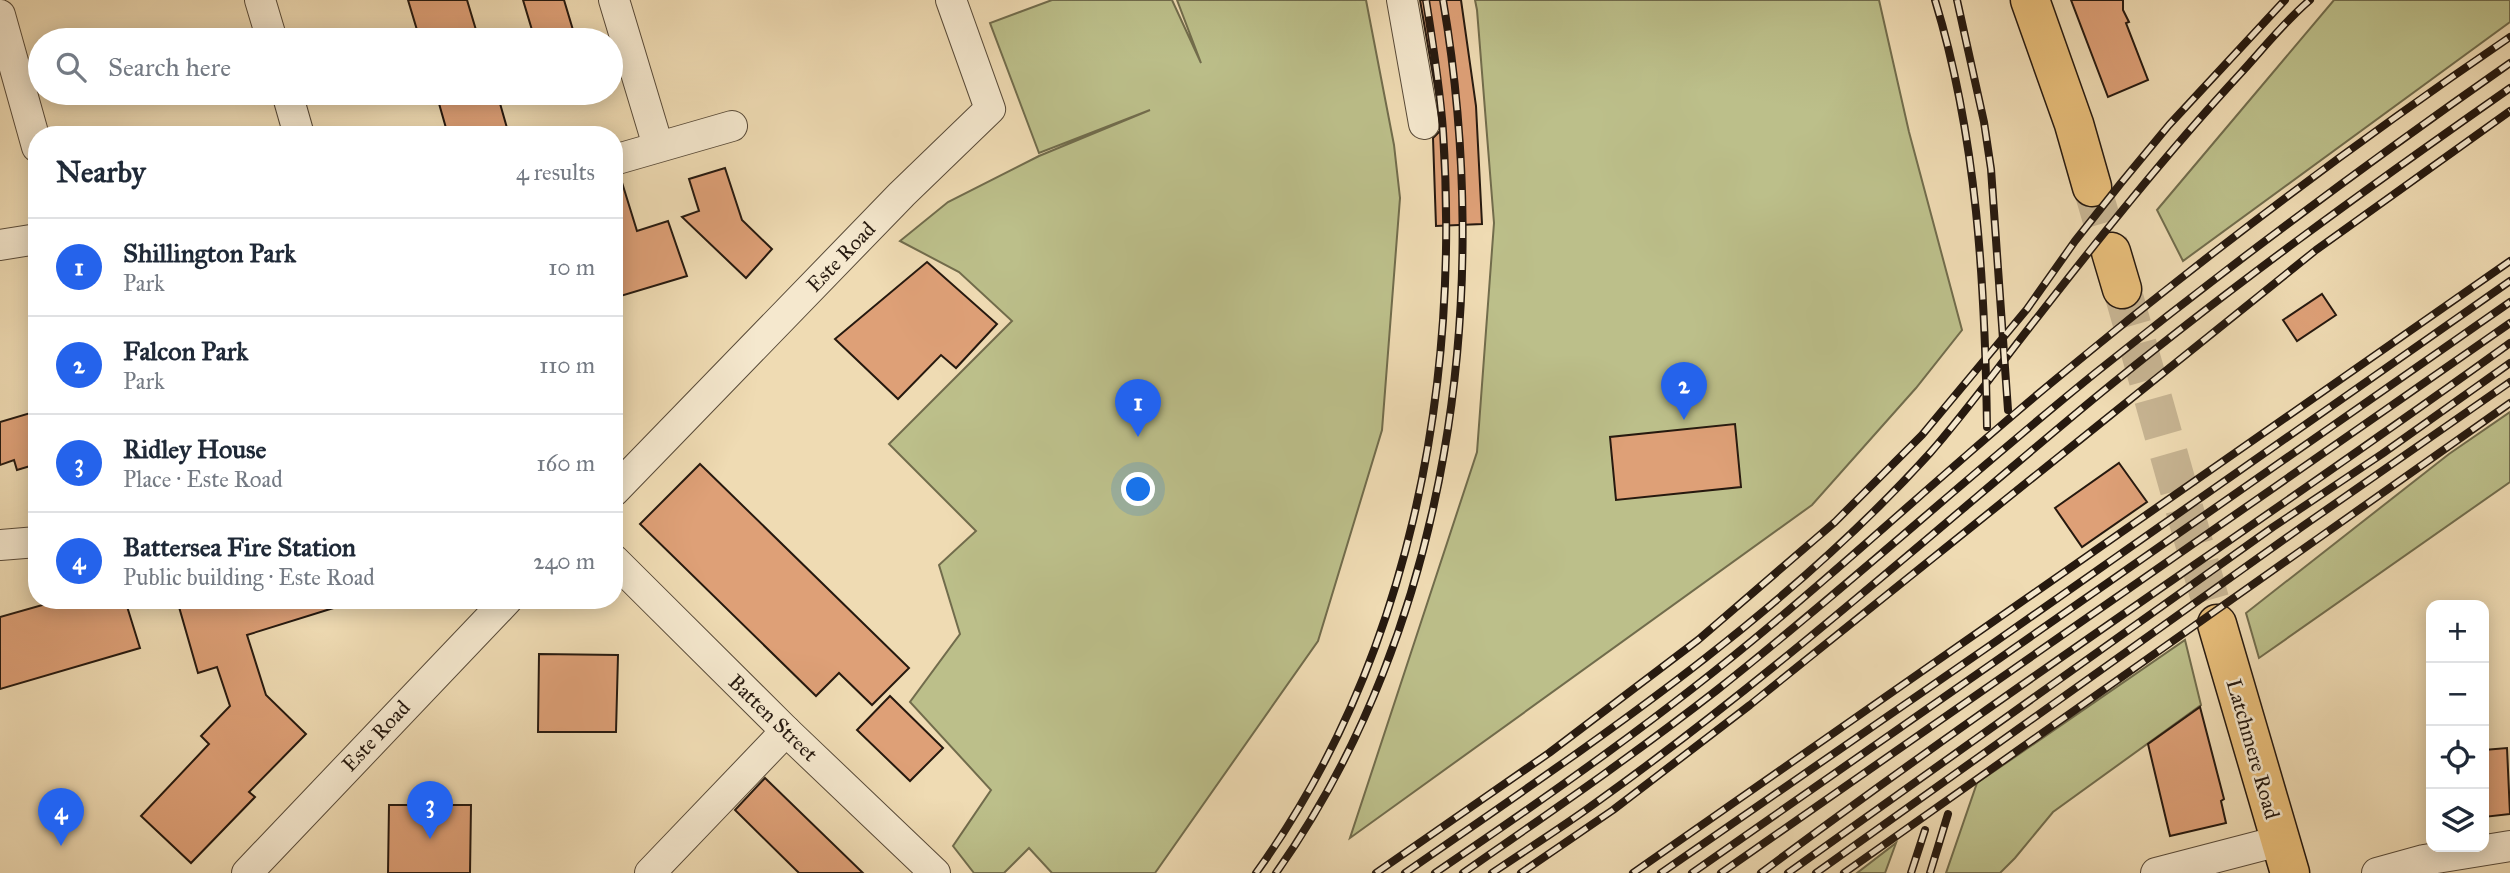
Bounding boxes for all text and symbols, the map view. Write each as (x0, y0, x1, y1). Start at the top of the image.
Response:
search box (28, 28, 623, 105)
icon: search (52, 48, 90, 86)
text: Search here (108, 51, 231, 83)
text: Nearby (56, 154, 146, 190)
text: 4 results (516, 158, 595, 186)
street label: Este Road (801, 216, 881, 298)
text: Shillington Park (123, 237, 296, 269)
text: 1 (74, 253, 84, 281)
text: 10 m (548, 253, 595, 281)
text: Park (123, 269, 165, 297)
text: Falcon Park (123, 335, 248, 367)
text: 2 (73, 351, 85, 379)
text: 110 m (539, 351, 595, 379)
pin: 2 (1661, 362, 1707, 420)
text: Park (123, 367, 165, 395)
pin: 1 (1115, 379, 1161, 437)
text: Ridley House (123, 433, 266, 465)
text: 3 (74, 449, 84, 477)
text: 160 m (537, 449, 595, 477)
text: Place · Este Road (123, 465, 283, 493)
your location (1121, 472, 1155, 506)
text: Battersea Fire Station (123, 531, 356, 563)
text: 4 (73, 547, 85, 575)
text: 240 m (533, 547, 595, 575)
text: Public building · Este Road (123, 563, 375, 591)
map controls (2426, 600, 2489, 852)
button: + (2426, 600, 2489, 663)
button: − (2426, 663, 2489, 726)
street label: Batten Street (723, 669, 824, 767)
street label: Latchmere Road (2221, 676, 2286, 822)
street label: Este Road (336, 695, 416, 777)
button: locate (2426, 726, 2489, 789)
pin: 3 (407, 781, 453, 839)
pin: 4 (38, 788, 84, 846)
button: layers (2426, 789, 2489, 852)

